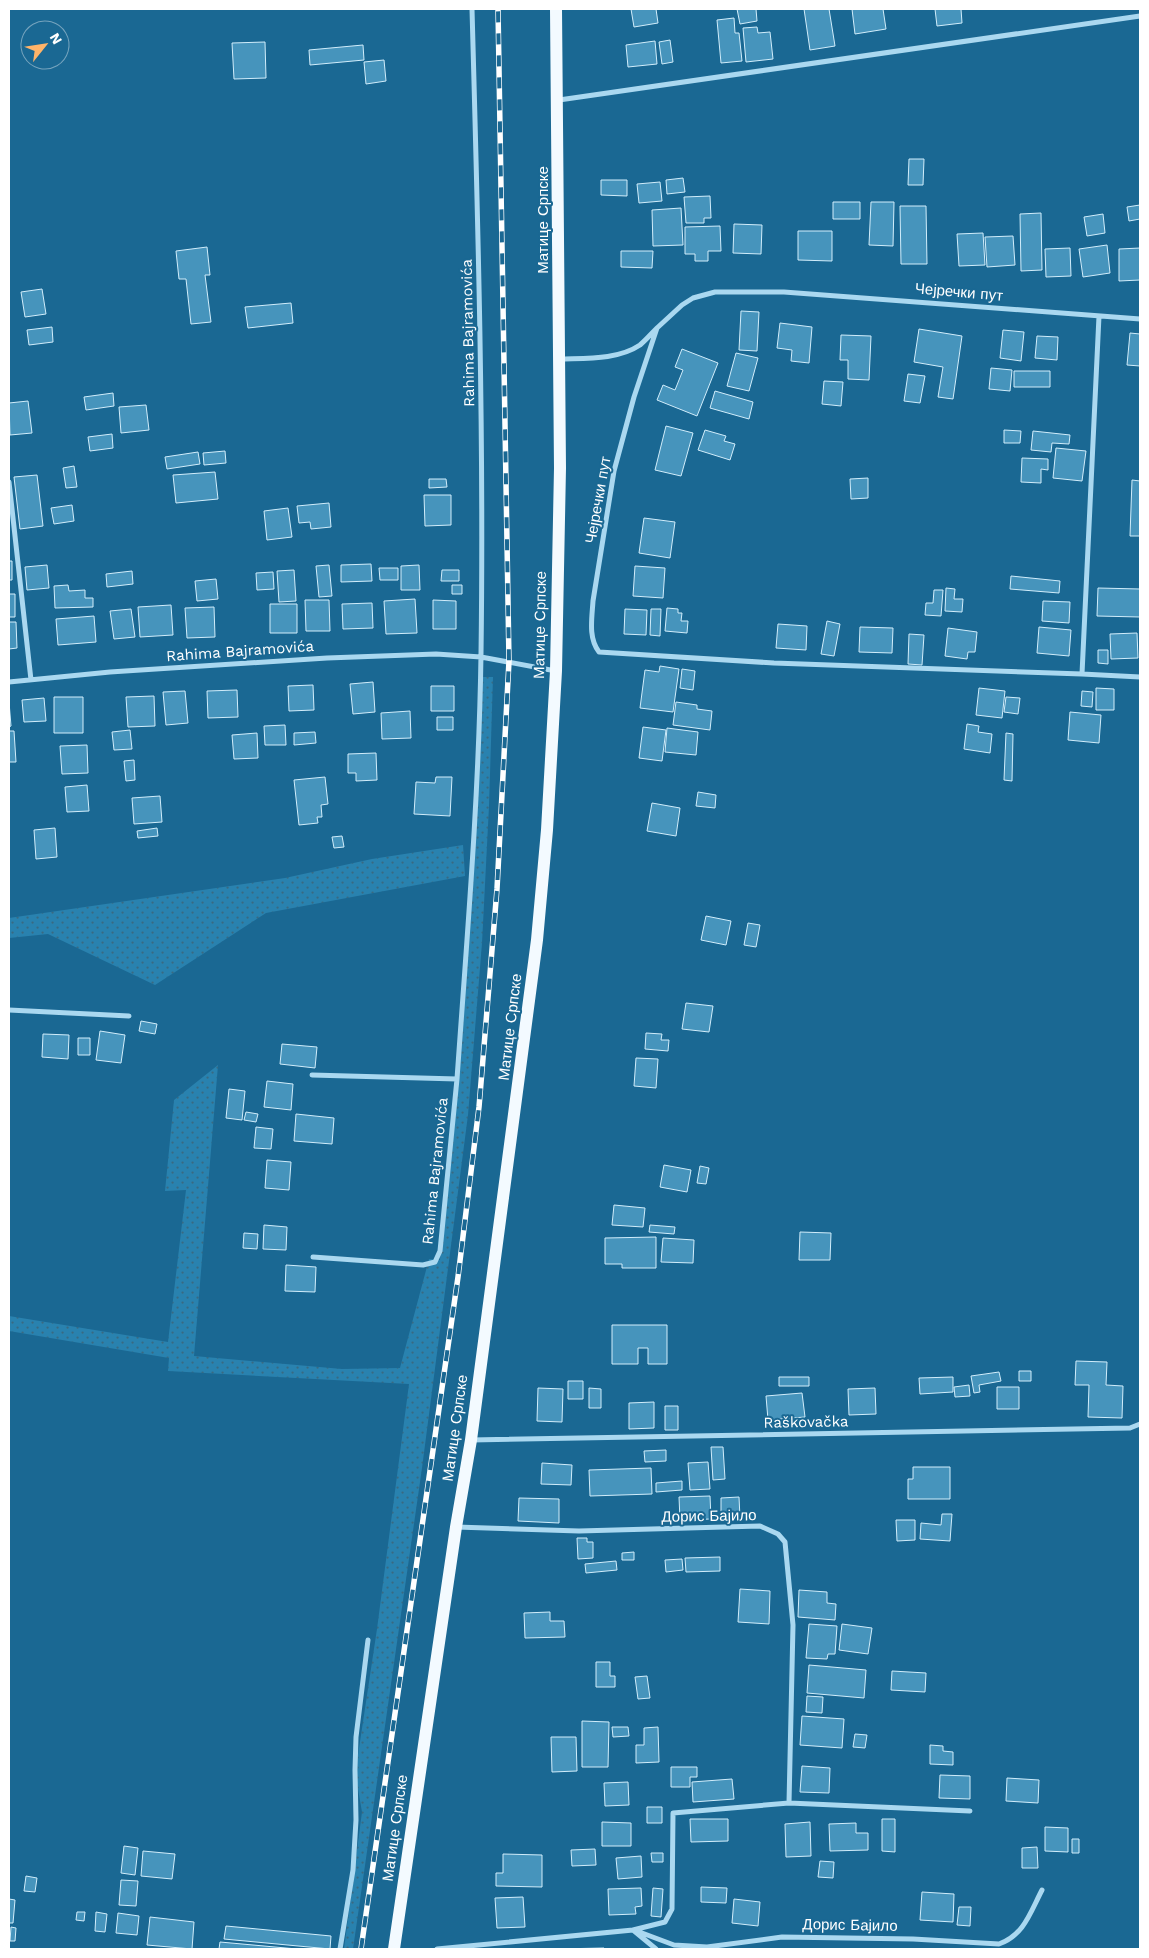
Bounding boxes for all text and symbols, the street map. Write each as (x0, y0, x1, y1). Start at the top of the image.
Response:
north arrow (20, 20, 70, 70)
text: N (47, 30, 66, 47)
street label: Матице Српске (534, 166, 552, 274)
street label: Rahima Bajramovića (458, 258, 478, 407)
street label: Чејречки пут (914, 279, 1004, 305)
street label: Чејречки пут (581, 455, 615, 545)
street label: Матице Српске (530, 571, 550, 679)
street label: Rahima Bajramovića (166, 637, 315, 665)
street label: Матице Српске (495, 972, 525, 1082)
street label: Rahima Bajramovića (418, 1096, 452, 1246)
street label: Матице Српске (439, 1373, 471, 1483)
street label: Raškovačka (763, 1412, 849, 1432)
street label: Дорис Бајило (661, 1506, 757, 1526)
street label: Матице Српске (379, 1773, 411, 1883)
street label: Дорис Бајило (802, 1915, 898, 1935)

